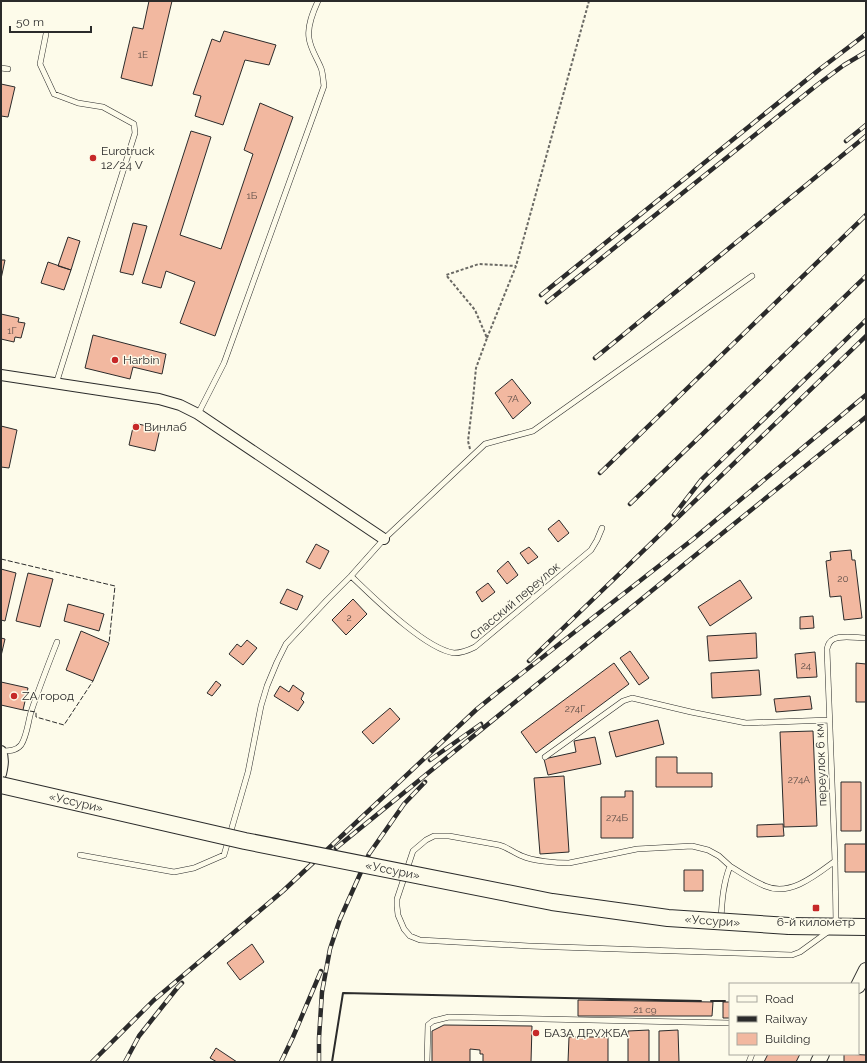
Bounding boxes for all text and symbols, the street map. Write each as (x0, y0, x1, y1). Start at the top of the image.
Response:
scale bar (10, 8, 91, 34)
text: 50 m (16, 15, 44, 29)
house number: 1Е (138, 49, 148, 60)
place label: Eurotruck 12/24 V (101, 144, 155, 172)
marker: Eurotruck 12/24 V (88, 153, 98, 163)
house number: 1Б (247, 190, 258, 201)
house number: 1Г (7, 325, 17, 336)
place label: Harbin (123, 353, 160, 367)
marker: Harbin (110, 355, 120, 365)
house number: 7А (507, 393, 519, 404)
place label: Винлаб (144, 420, 187, 434)
marker: Винлаб (131, 422, 141, 432)
street label: Спасский переулок (467, 559, 563, 643)
house number: 20 (837, 573, 849, 584)
house number: 2 (346, 612, 352, 623)
house number: 24 (801, 660, 812, 671)
place label: ZA город (22, 689, 74, 703)
marker: ZA город (9, 691, 19, 701)
house number: 274Г (565, 703, 585, 714)
street label: переулок 6 км (813, 723, 829, 807)
house number: 274А (788, 774, 810, 785)
street label: «Уссури» (48, 789, 105, 815)
house number: 274Б (606, 812, 628, 823)
street label: «Уссури» (364, 858, 421, 883)
marker: 6-й километр (811, 903, 821, 913)
street label: «Уссури» (684, 912, 741, 930)
place label: 6-й километр (777, 915, 855, 929)
legend (729, 983, 859, 1055)
text: Road (765, 992, 794, 1006)
house number: 21 с9 (633, 1004, 657, 1015)
text: Railway (765, 1012, 808, 1026)
place label: БАЗА ДРУЖБА (544, 1026, 628, 1040)
marker: БАЗА ДРУЖБА (531, 1028, 541, 1038)
text: Building (765, 1032, 811, 1046)

